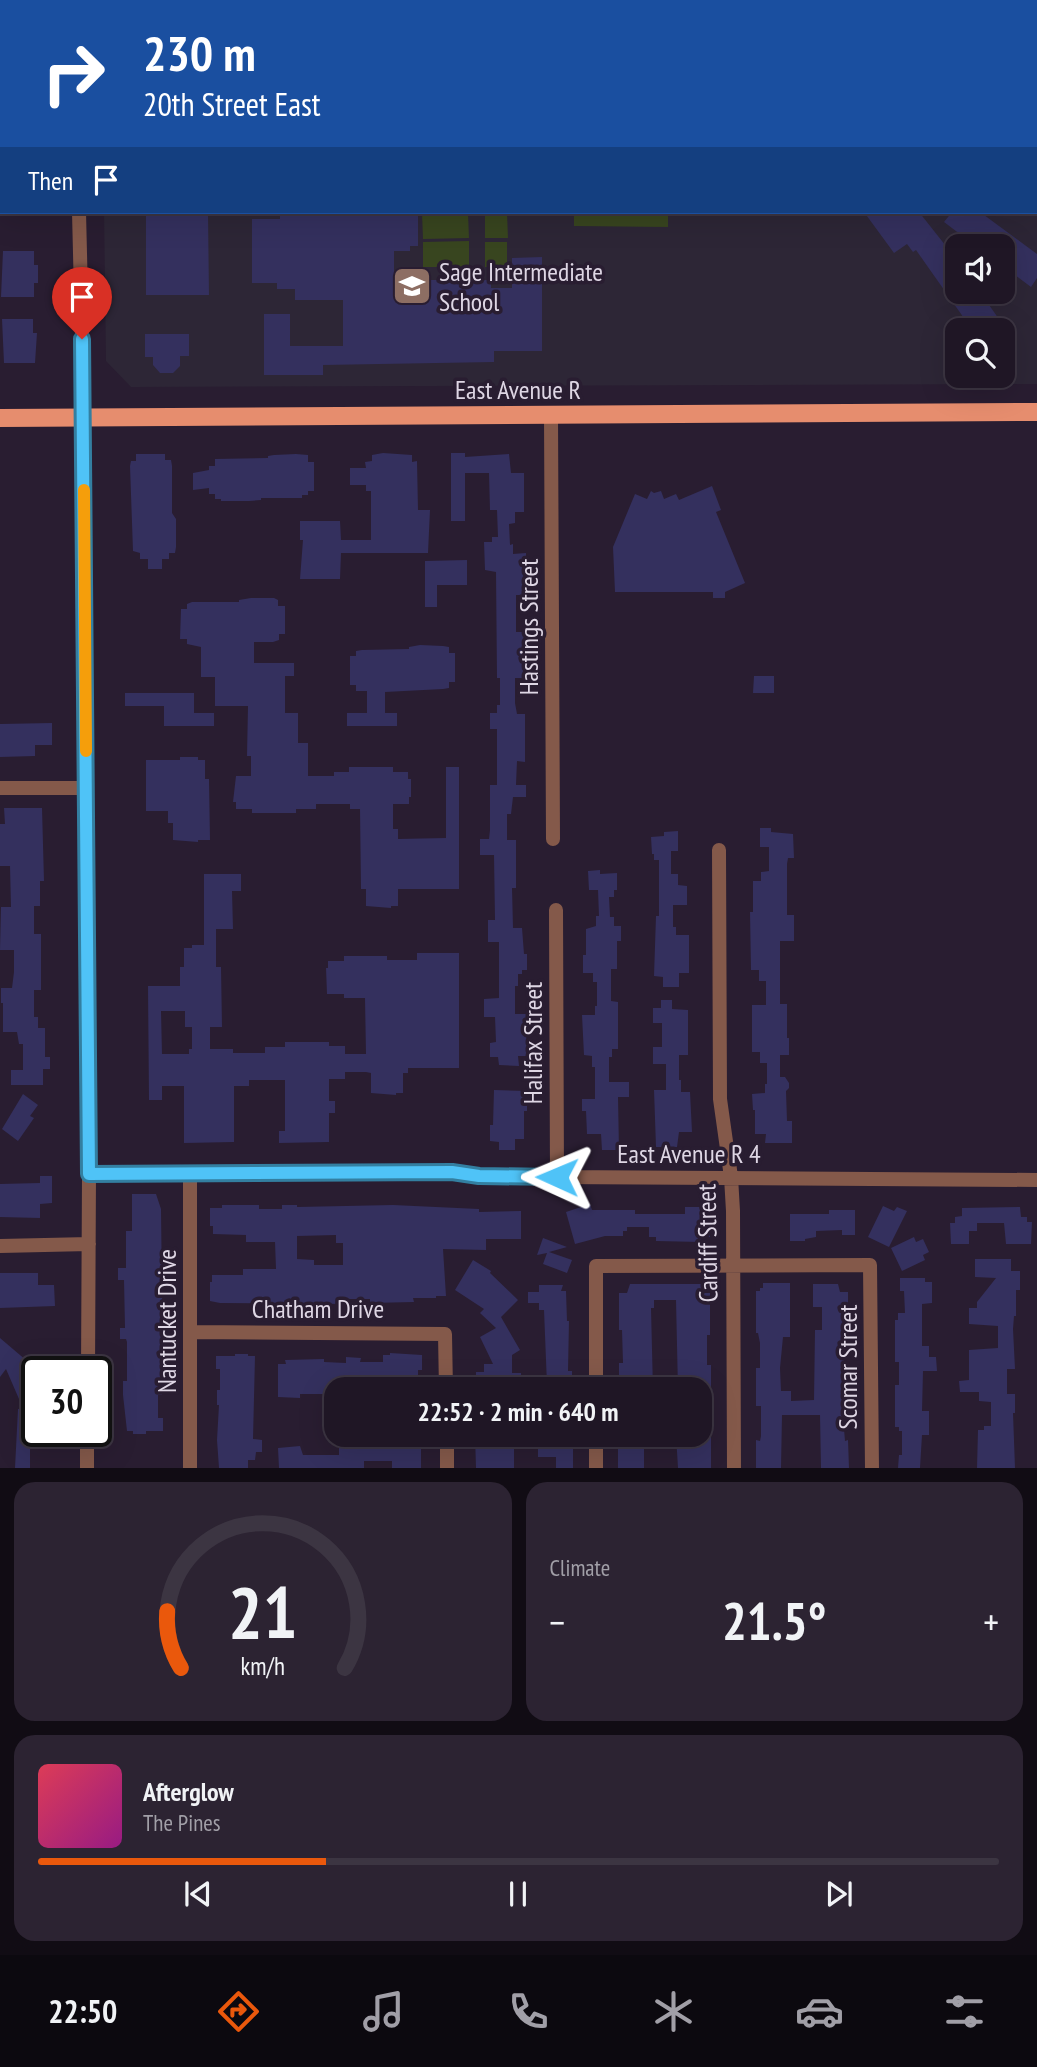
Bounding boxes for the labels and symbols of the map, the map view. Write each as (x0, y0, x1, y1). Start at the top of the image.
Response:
place label: Sage Intermediate School (439, 255, 603, 318)
school or university icon: Sage Intermediate School (391, 265, 433, 307)
pin (52, 267, 112, 339)
street label: East Avenue R (455, 373, 581, 406)
street label: Hastings Street (512, 559, 545, 695)
street label: Halifax Street (516, 982, 549, 1104)
street label: East Avenue R 4 (617, 1137, 761, 1170)
position arrow (520, 1140, 594, 1214)
street label: Cardiff Street (689, 1183, 725, 1303)
street label: Nantucket Drive (150, 1249, 183, 1393)
street label: Chatham Drive (252, 1292, 384, 1325)
street label: Scomar Street (831, 1305, 864, 1429)
speed limit sign: 30 (21, 1356, 112, 1447)

